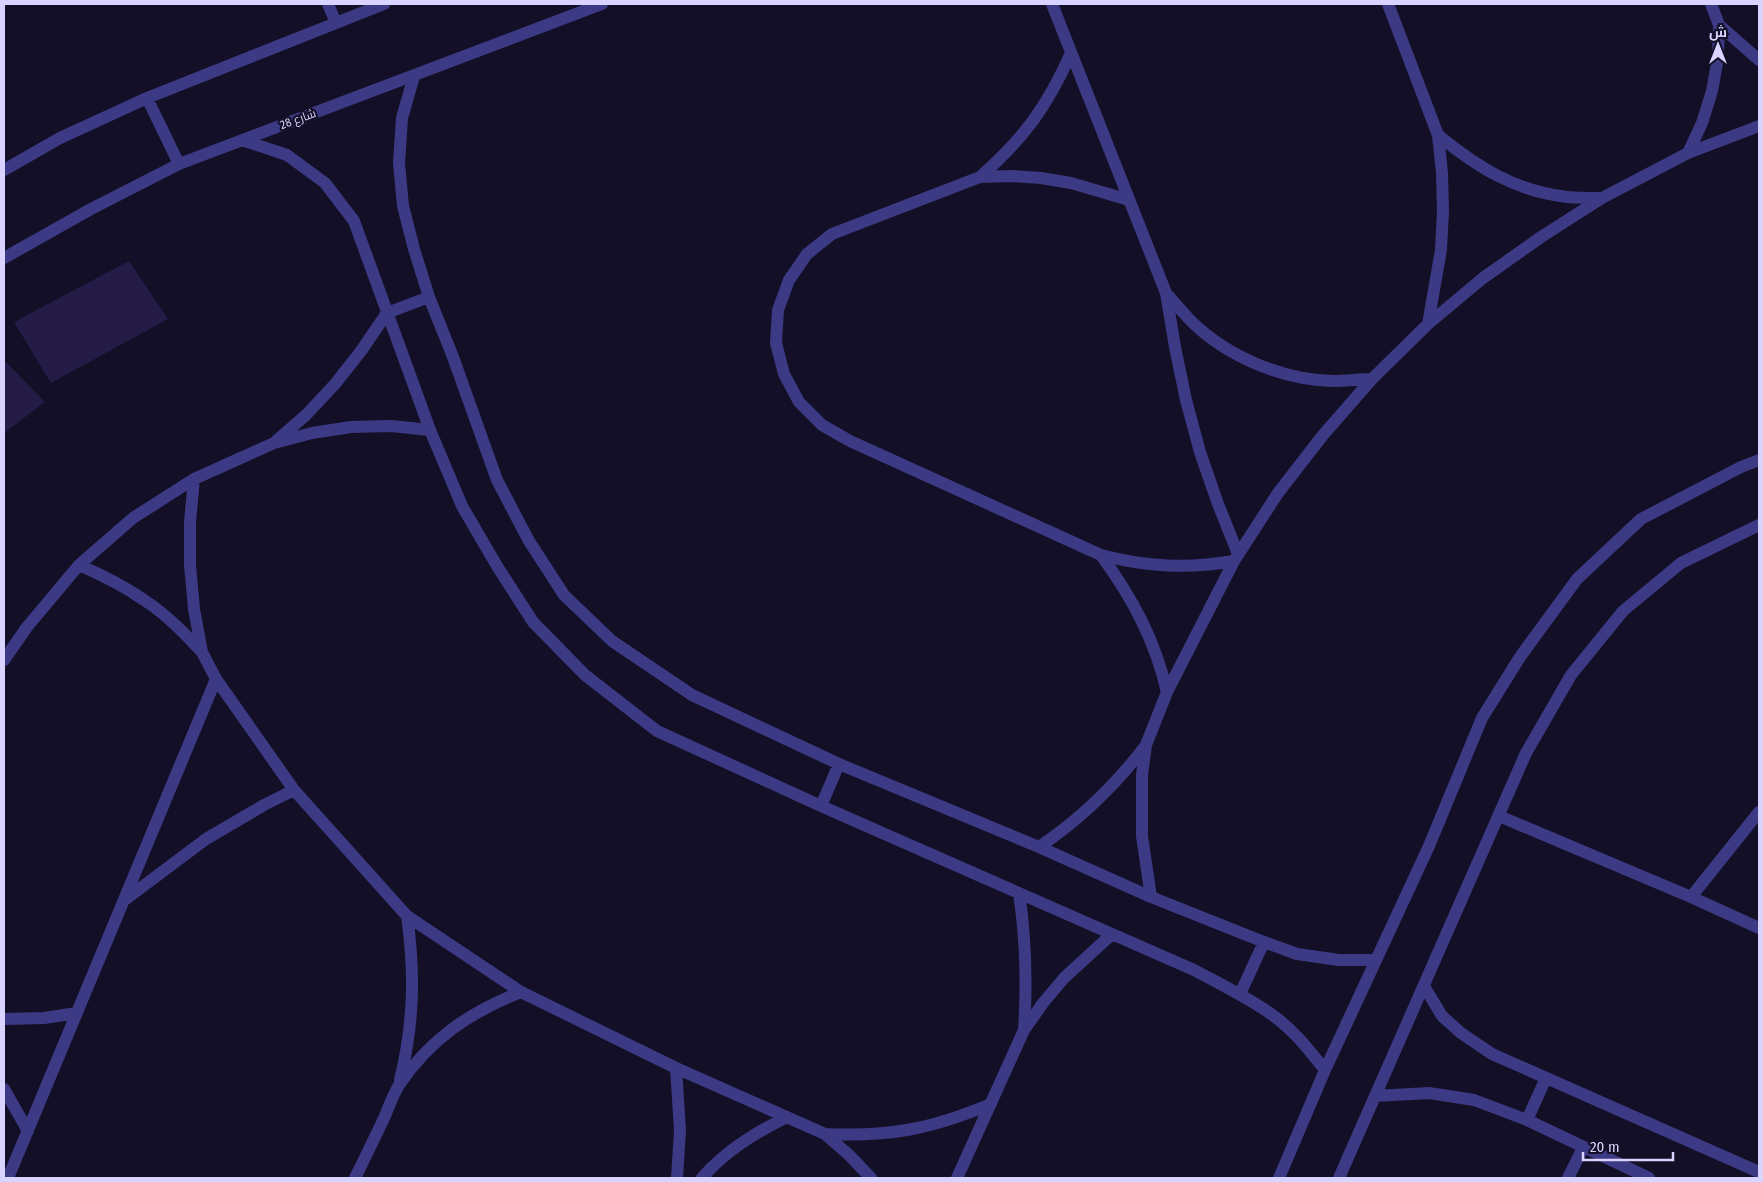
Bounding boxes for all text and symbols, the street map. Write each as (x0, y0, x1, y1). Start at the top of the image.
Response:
north arrow (1693, 20, 1743, 70)
text: ش (1709, 24, 1727, 41)
street label: شارع 28 (278, 106, 318, 133)
scale bar (1583, 1130, 1673, 1162)
text: 20 m (1590, 1138, 1620, 1156)

